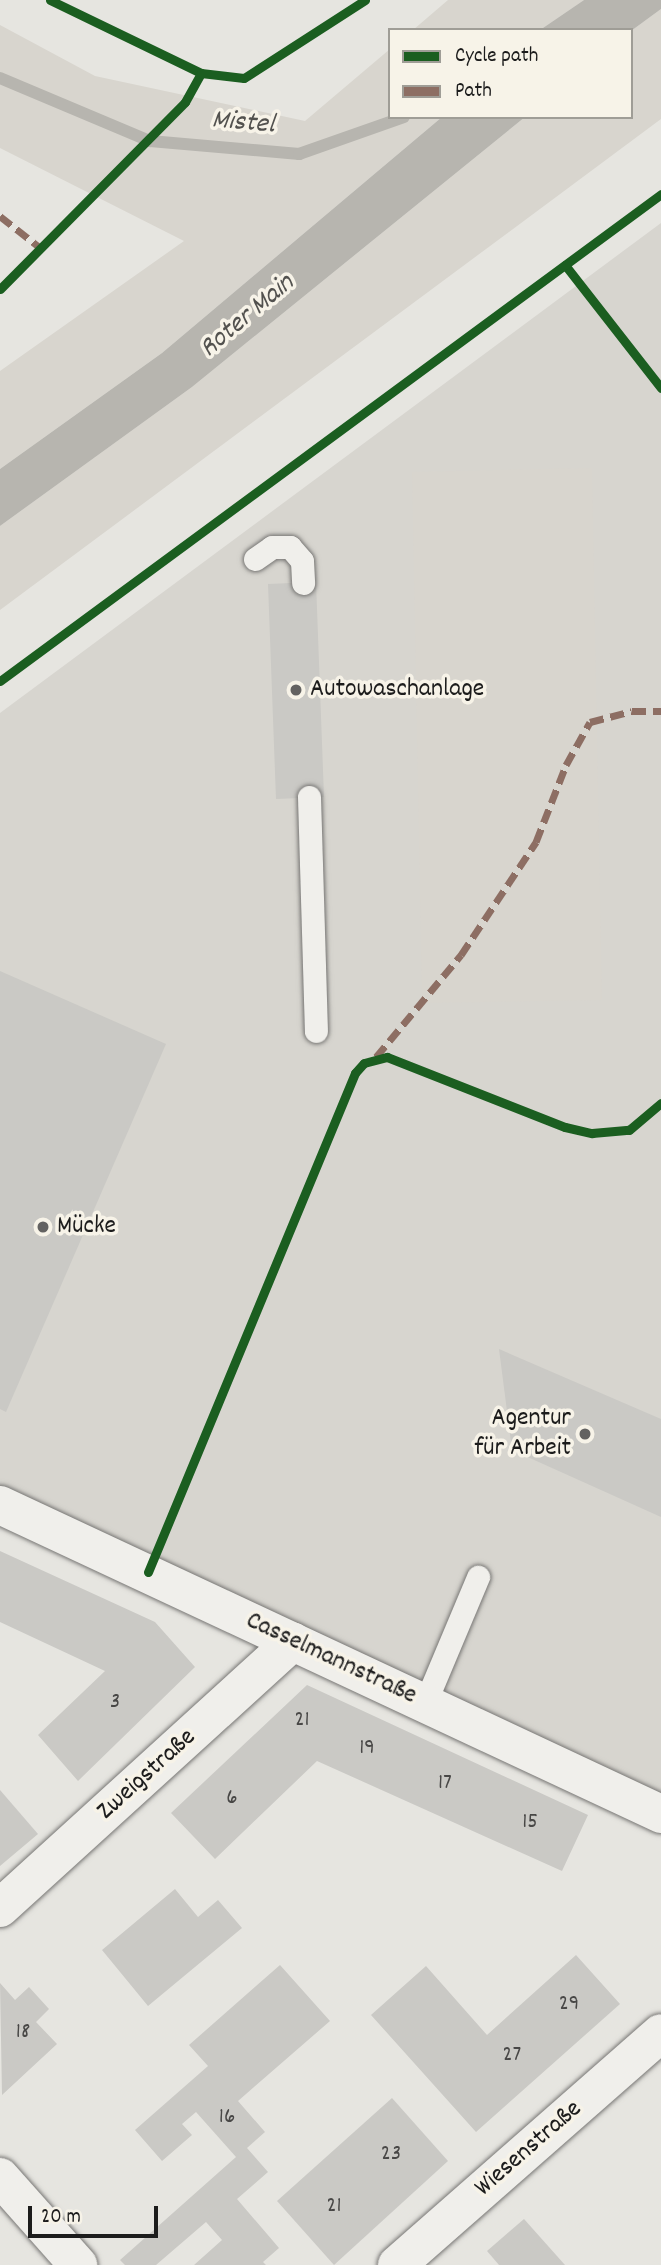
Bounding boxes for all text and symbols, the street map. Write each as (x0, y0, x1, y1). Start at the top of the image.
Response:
legend (388, 28, 633, 119)
text: Cycle path (455, 42, 538, 72)
text: Path (455, 77, 492, 107)
water label: Mistel (210, 105, 276, 143)
water label: Roter Main (194, 268, 302, 366)
place label: Autowaschanlage (310, 674, 484, 706)
marker: Autowaschanlage (288, 682, 304, 698)
place label: Mücke (57, 1211, 116, 1243)
marker: Mücke (35, 1219, 51, 1235)
place label: Agentur für Arbeit (474, 1403, 571, 1464)
marker: Agentur für Arbeit (577, 1426, 593, 1442)
street label: Casselmannstraße (241, 1606, 421, 1712)
house number: 3 (110, 1689, 120, 1717)
house number: 21 (294, 1707, 310, 1735)
street label: Zweigstraße (91, 1723, 203, 1827)
house number: 19 (359, 1735, 375, 1763)
house number: 17 (438, 1770, 452, 1798)
house number: 6 (226, 1785, 238, 1813)
house number: 15 (522, 1809, 538, 1837)
house number: 29 (559, 1991, 579, 2019)
house number: 18 (16, 2019, 30, 2047)
house number: 27 (503, 2042, 521, 2070)
street label: Wiesenstraße (469, 2094, 589, 2204)
house number: 16 (219, 2104, 235, 2132)
house number: 23 (381, 2141, 401, 2169)
scale bar (32, 2192, 161, 2236)
house number: 21 (326, 2193, 342, 2221)
text: 20 m (41, 2203, 81, 2233)

